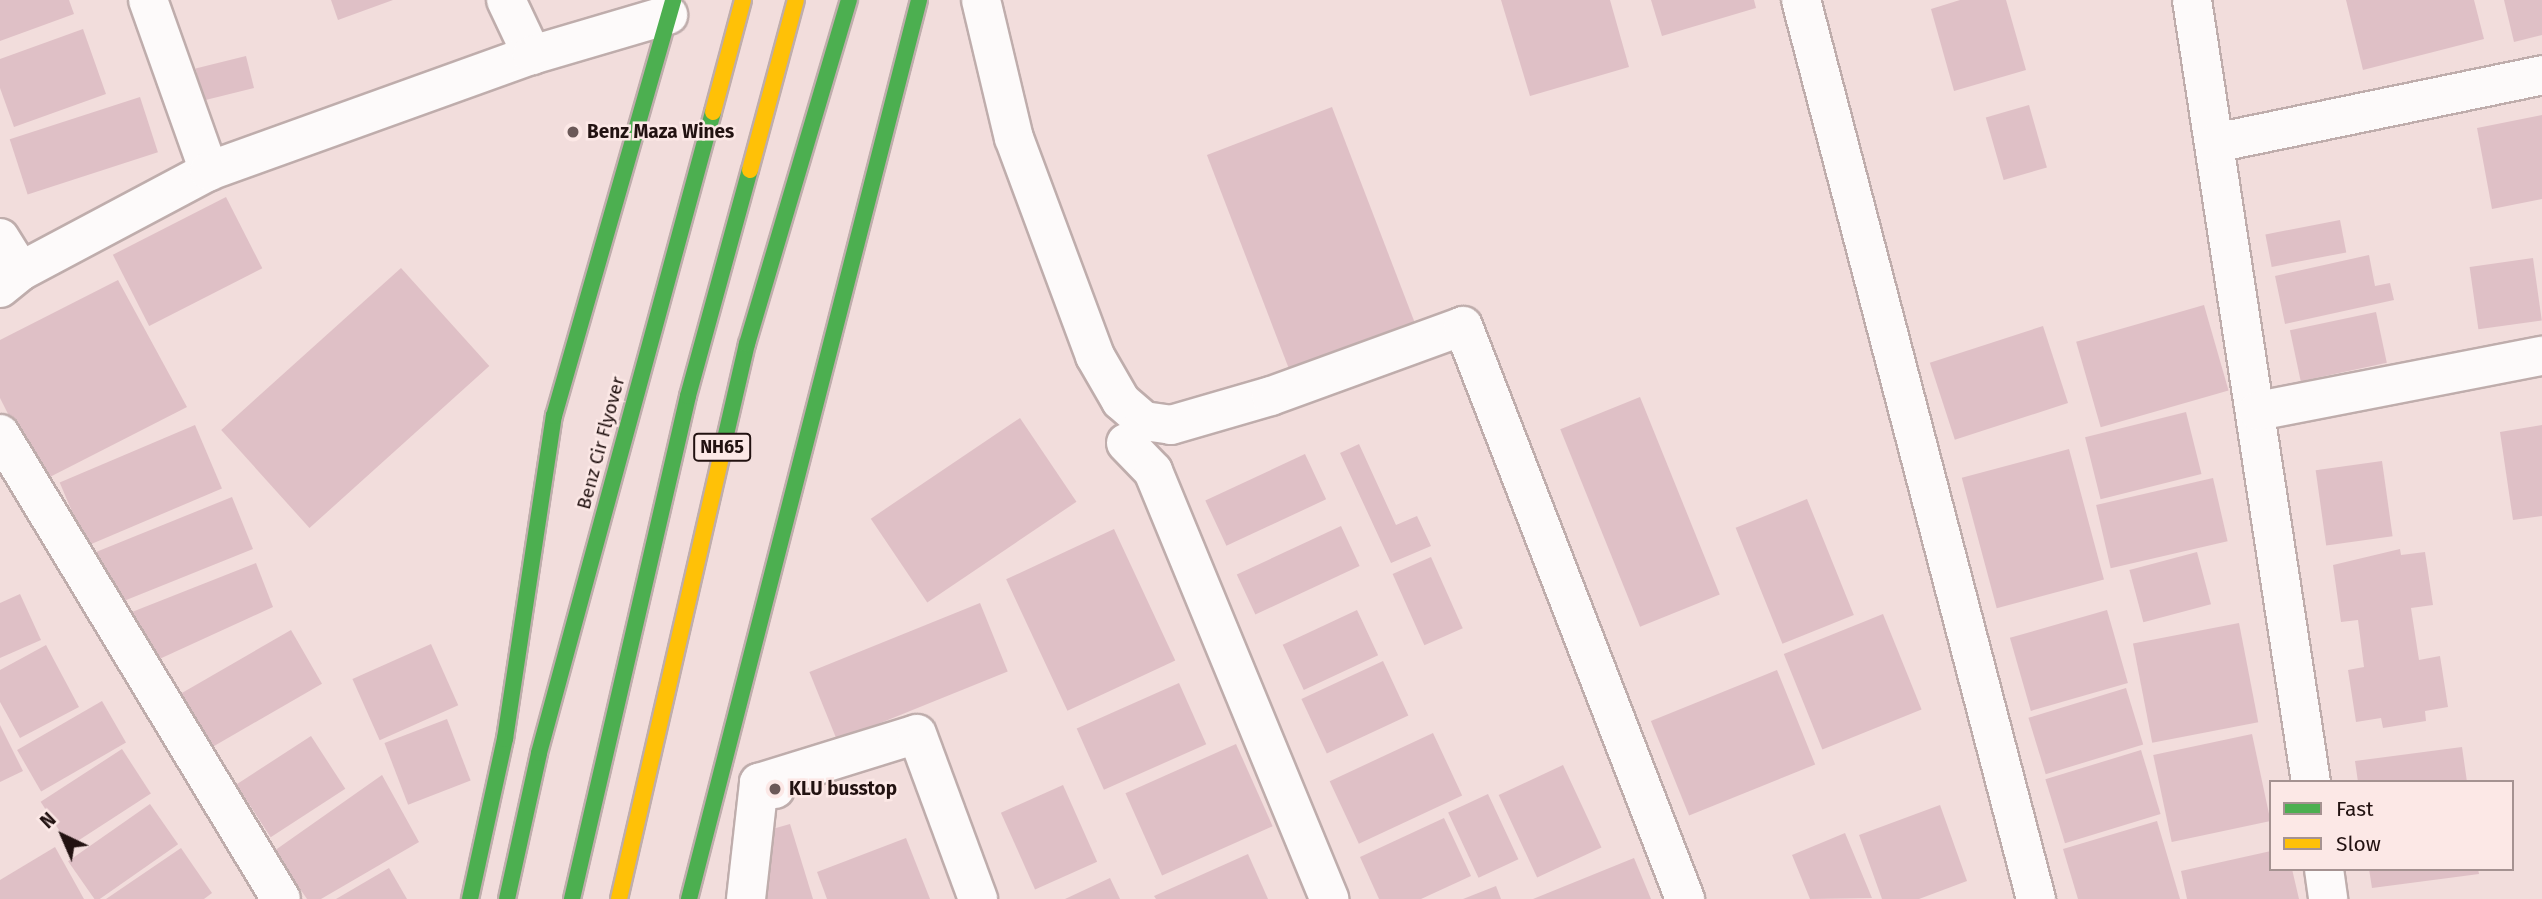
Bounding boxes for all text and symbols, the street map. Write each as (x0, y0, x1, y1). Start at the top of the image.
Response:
place label: Benz Maza Wines (587, 121, 734, 143)
marker: Benz Maza Wines (565, 124, 581, 140)
street label: Benz Cir Flyover (572, 374, 630, 512)
road number: NH65 (692, 432, 752, 462)
place label: KLU busstop (789, 778, 897, 800)
legend (2269, 780, 2514, 871)
marker: KLU busstop (767, 781, 783, 797)
text: Fast (2336, 796, 2374, 822)
north arrow (28, 801, 98, 871)
text: N (36, 808, 61, 833)
text: Slow (2336, 831, 2381, 857)

